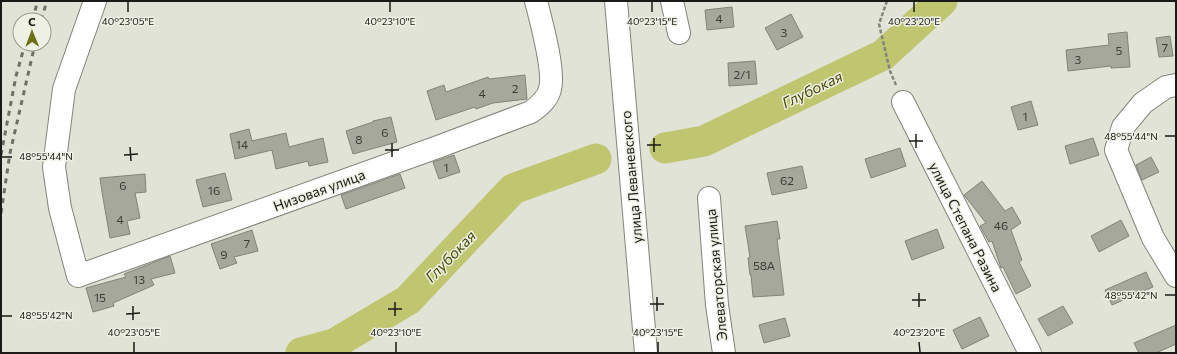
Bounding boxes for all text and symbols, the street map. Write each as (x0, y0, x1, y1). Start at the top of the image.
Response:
house number: 4 (715, 11, 723, 25)
north arrow (12, 12, 52, 52)
text: С (28, 15, 36, 28)
text: 40°23'05"E (102, 15, 154, 27)
text: 40°23'10"E (365, 15, 416, 27)
text: 40°23'15"E (627, 15, 677, 27)
text: 40°23'20"E (888, 15, 940, 27)
house number: 3 (781, 25, 788, 39)
house number: 7 (1162, 40, 1168, 54)
house number: 5 (1116, 43, 1123, 57)
house number: 3 (1075, 52, 1082, 66)
house number: 2/1 (733, 67, 751, 81)
water label: Глубокая (779, 67, 845, 111)
house number: 2 (512, 81, 519, 95)
house number: 4 (478, 86, 486, 100)
house number: 1 (1022, 109, 1028, 123)
street label: улица Леваневского (617, 110, 645, 244)
house number: 6 (381, 125, 389, 139)
text: 48°55'44"N (1104, 130, 1158, 142)
house number: 8 (355, 132, 363, 146)
house number: 14 (236, 137, 248, 151)
text: 48°55'44"N (19, 150, 73, 162)
street label: улица Степана Разина (926, 159, 1006, 295)
house number: 1 (443, 160, 449, 174)
street label: Низовая улица (271, 165, 367, 215)
house number: 62 (780, 173, 794, 187)
house number: 6 (119, 178, 127, 192)
house number: 16 (208, 183, 220, 197)
street label: Элеваторская улица (702, 208, 730, 342)
house number: 4 (116, 212, 124, 226)
house number: 46 (994, 218, 1008, 232)
water label: Глубокая (421, 226, 479, 286)
house number: 7 (244, 236, 250, 250)
house number: 9 (220, 247, 228, 261)
house number: 58А (753, 258, 775, 272)
house number: 13 (133, 272, 145, 286)
text: 48°55'42"N (1105, 289, 1157, 301)
house number: 15 (94, 290, 106, 304)
text: 48°55'42"N (20, 309, 72, 321)
text: 40°23'05"E (108, 326, 160, 338)
text: 40°23'10"E (371, 326, 422, 338)
text: 40°23'15"E (633, 326, 683, 338)
text: 40°23'20"E (893, 326, 945, 338)

